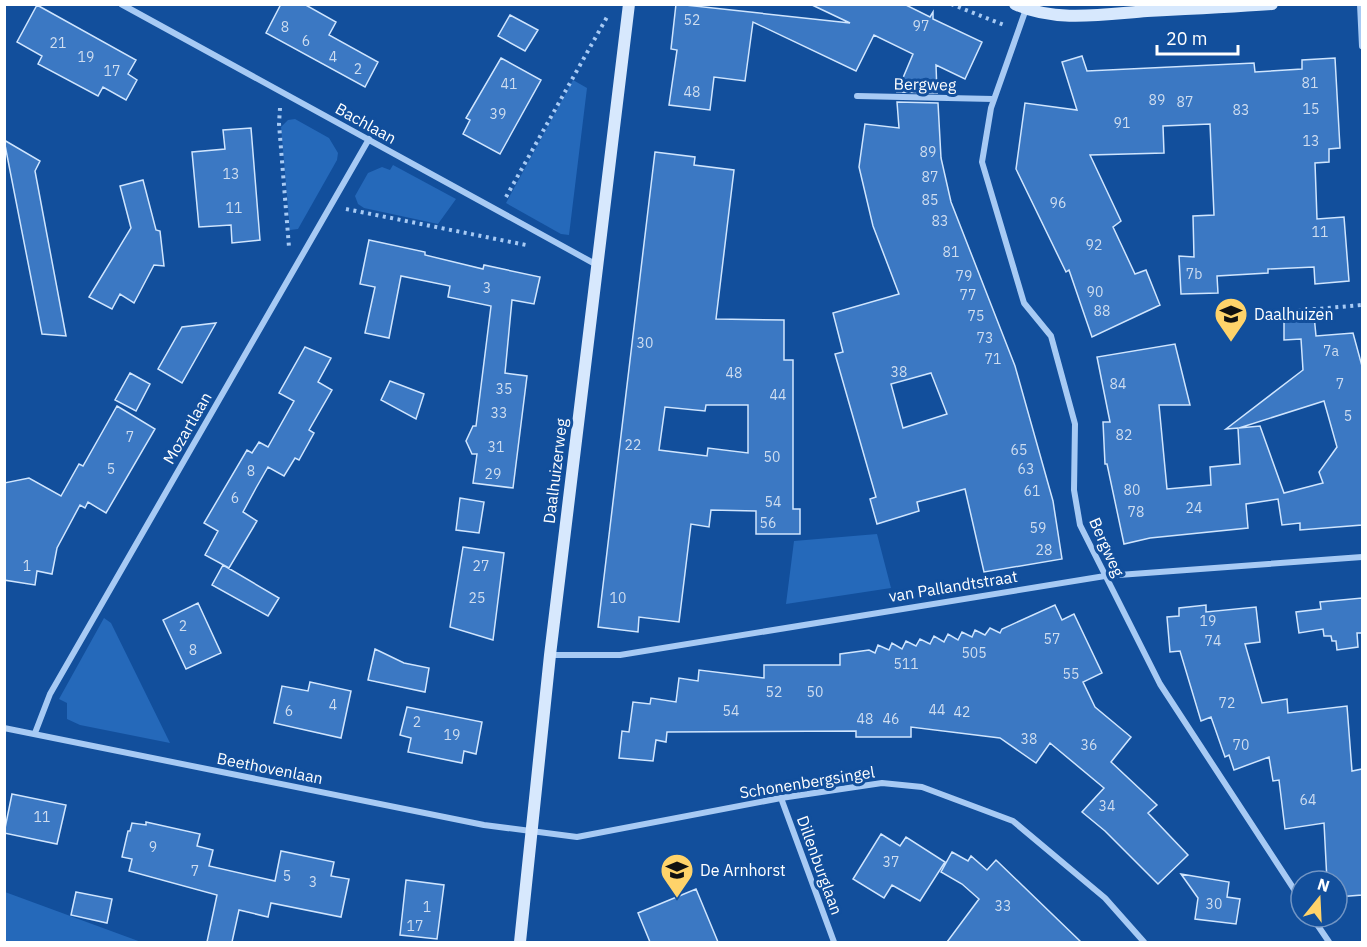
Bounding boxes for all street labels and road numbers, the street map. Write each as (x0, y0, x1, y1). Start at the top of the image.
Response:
street label: Bergweg (893, 73, 957, 95)
street label: Bachlaan (332, 98, 400, 148)
street label: Mozartlaan (158, 388, 216, 468)
street label: Daalhuizerweg (539, 417, 571, 525)
street label: Bergweg (1085, 514, 1129, 580)
street label: van Pallandtstraat (887, 566, 1019, 606)
street label: Beethovenlaan (215, 748, 325, 788)
street label: Schonenbergsingel (738, 761, 876, 803)
street label: Dillenburglaan (793, 813, 847, 917)

